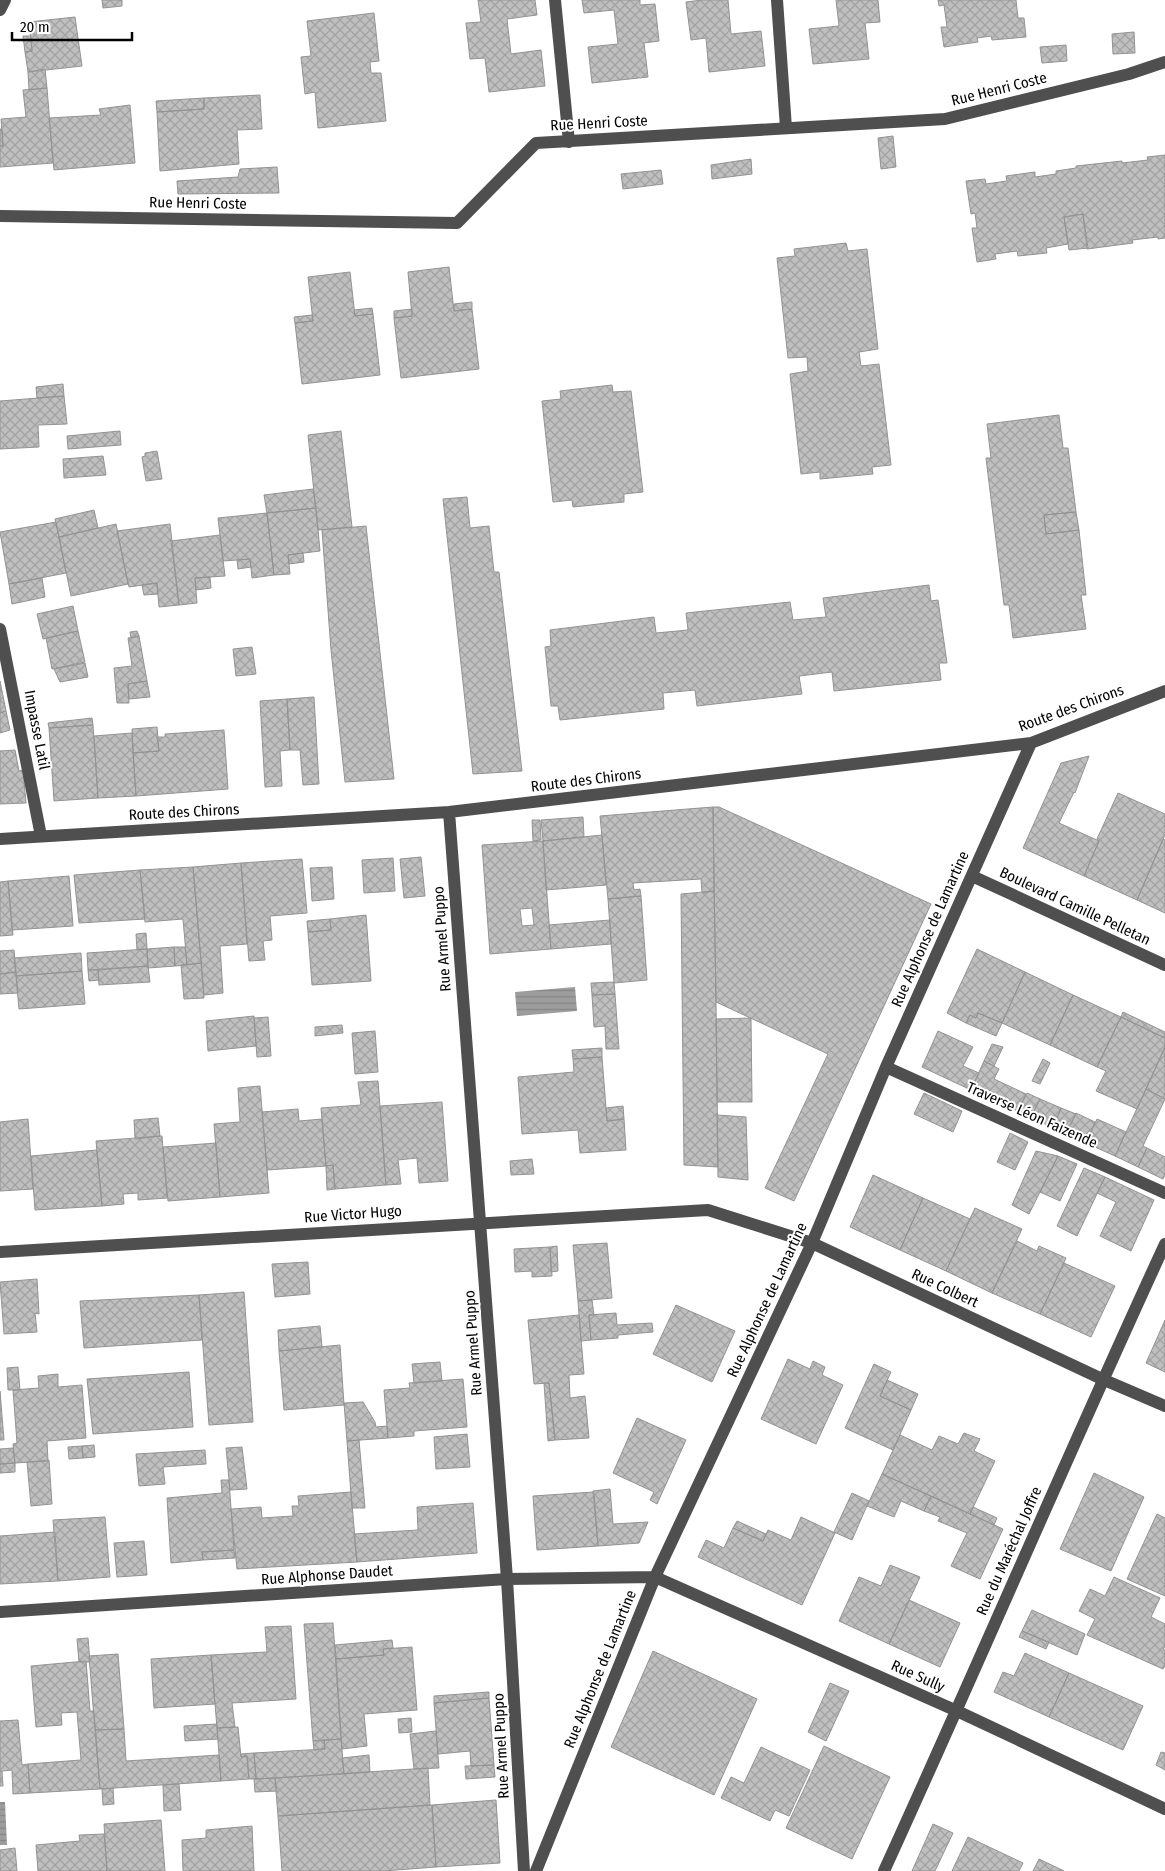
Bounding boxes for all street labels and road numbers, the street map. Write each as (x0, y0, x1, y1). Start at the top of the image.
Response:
street label: Rue Henri Coste (949, 68, 1049, 110)
street label: Rue Henri Coste (550, 111, 648, 135)
street label: Rue Henri Coste (149, 193, 247, 213)
street label: Route des Chirons (1016, 681, 1126, 735)
street label: Impasse Latil (20, 689, 54, 771)
street label: Route des Chirons (530, 764, 642, 796)
street label: Route des Chirons (128, 800, 240, 824)
street label: Rue Alphonse de Lamartine (887, 848, 973, 1010)
street label: Boulevard Camille Pelletan (997, 863, 1153, 949)
street label: Rue Armel Puppo (429, 886, 455, 992)
street label: Traverse Léon Faizende (964, 1078, 1100, 1152)
street label: Rue Victor Hugo (304, 1202, 402, 1226)
street label: Rue Alphonse de Lamartine (723, 1220, 811, 1380)
street label: Rue Colbert (909, 1265, 981, 1311)
street label: Rue Armel Puppo (460, 1290, 486, 1396)
street label: Rue du Maréchal Joffre (973, 1484, 1045, 1618)
street label: Rue Alphonse Daudet (261, 1561, 394, 1589)
street label: Rue Alphonse de Lamartine (560, 1587, 640, 1751)
street label: Rue Sully (888, 1656, 948, 1696)
street label: Rue Armel Puppo (489, 1693, 513, 1799)

